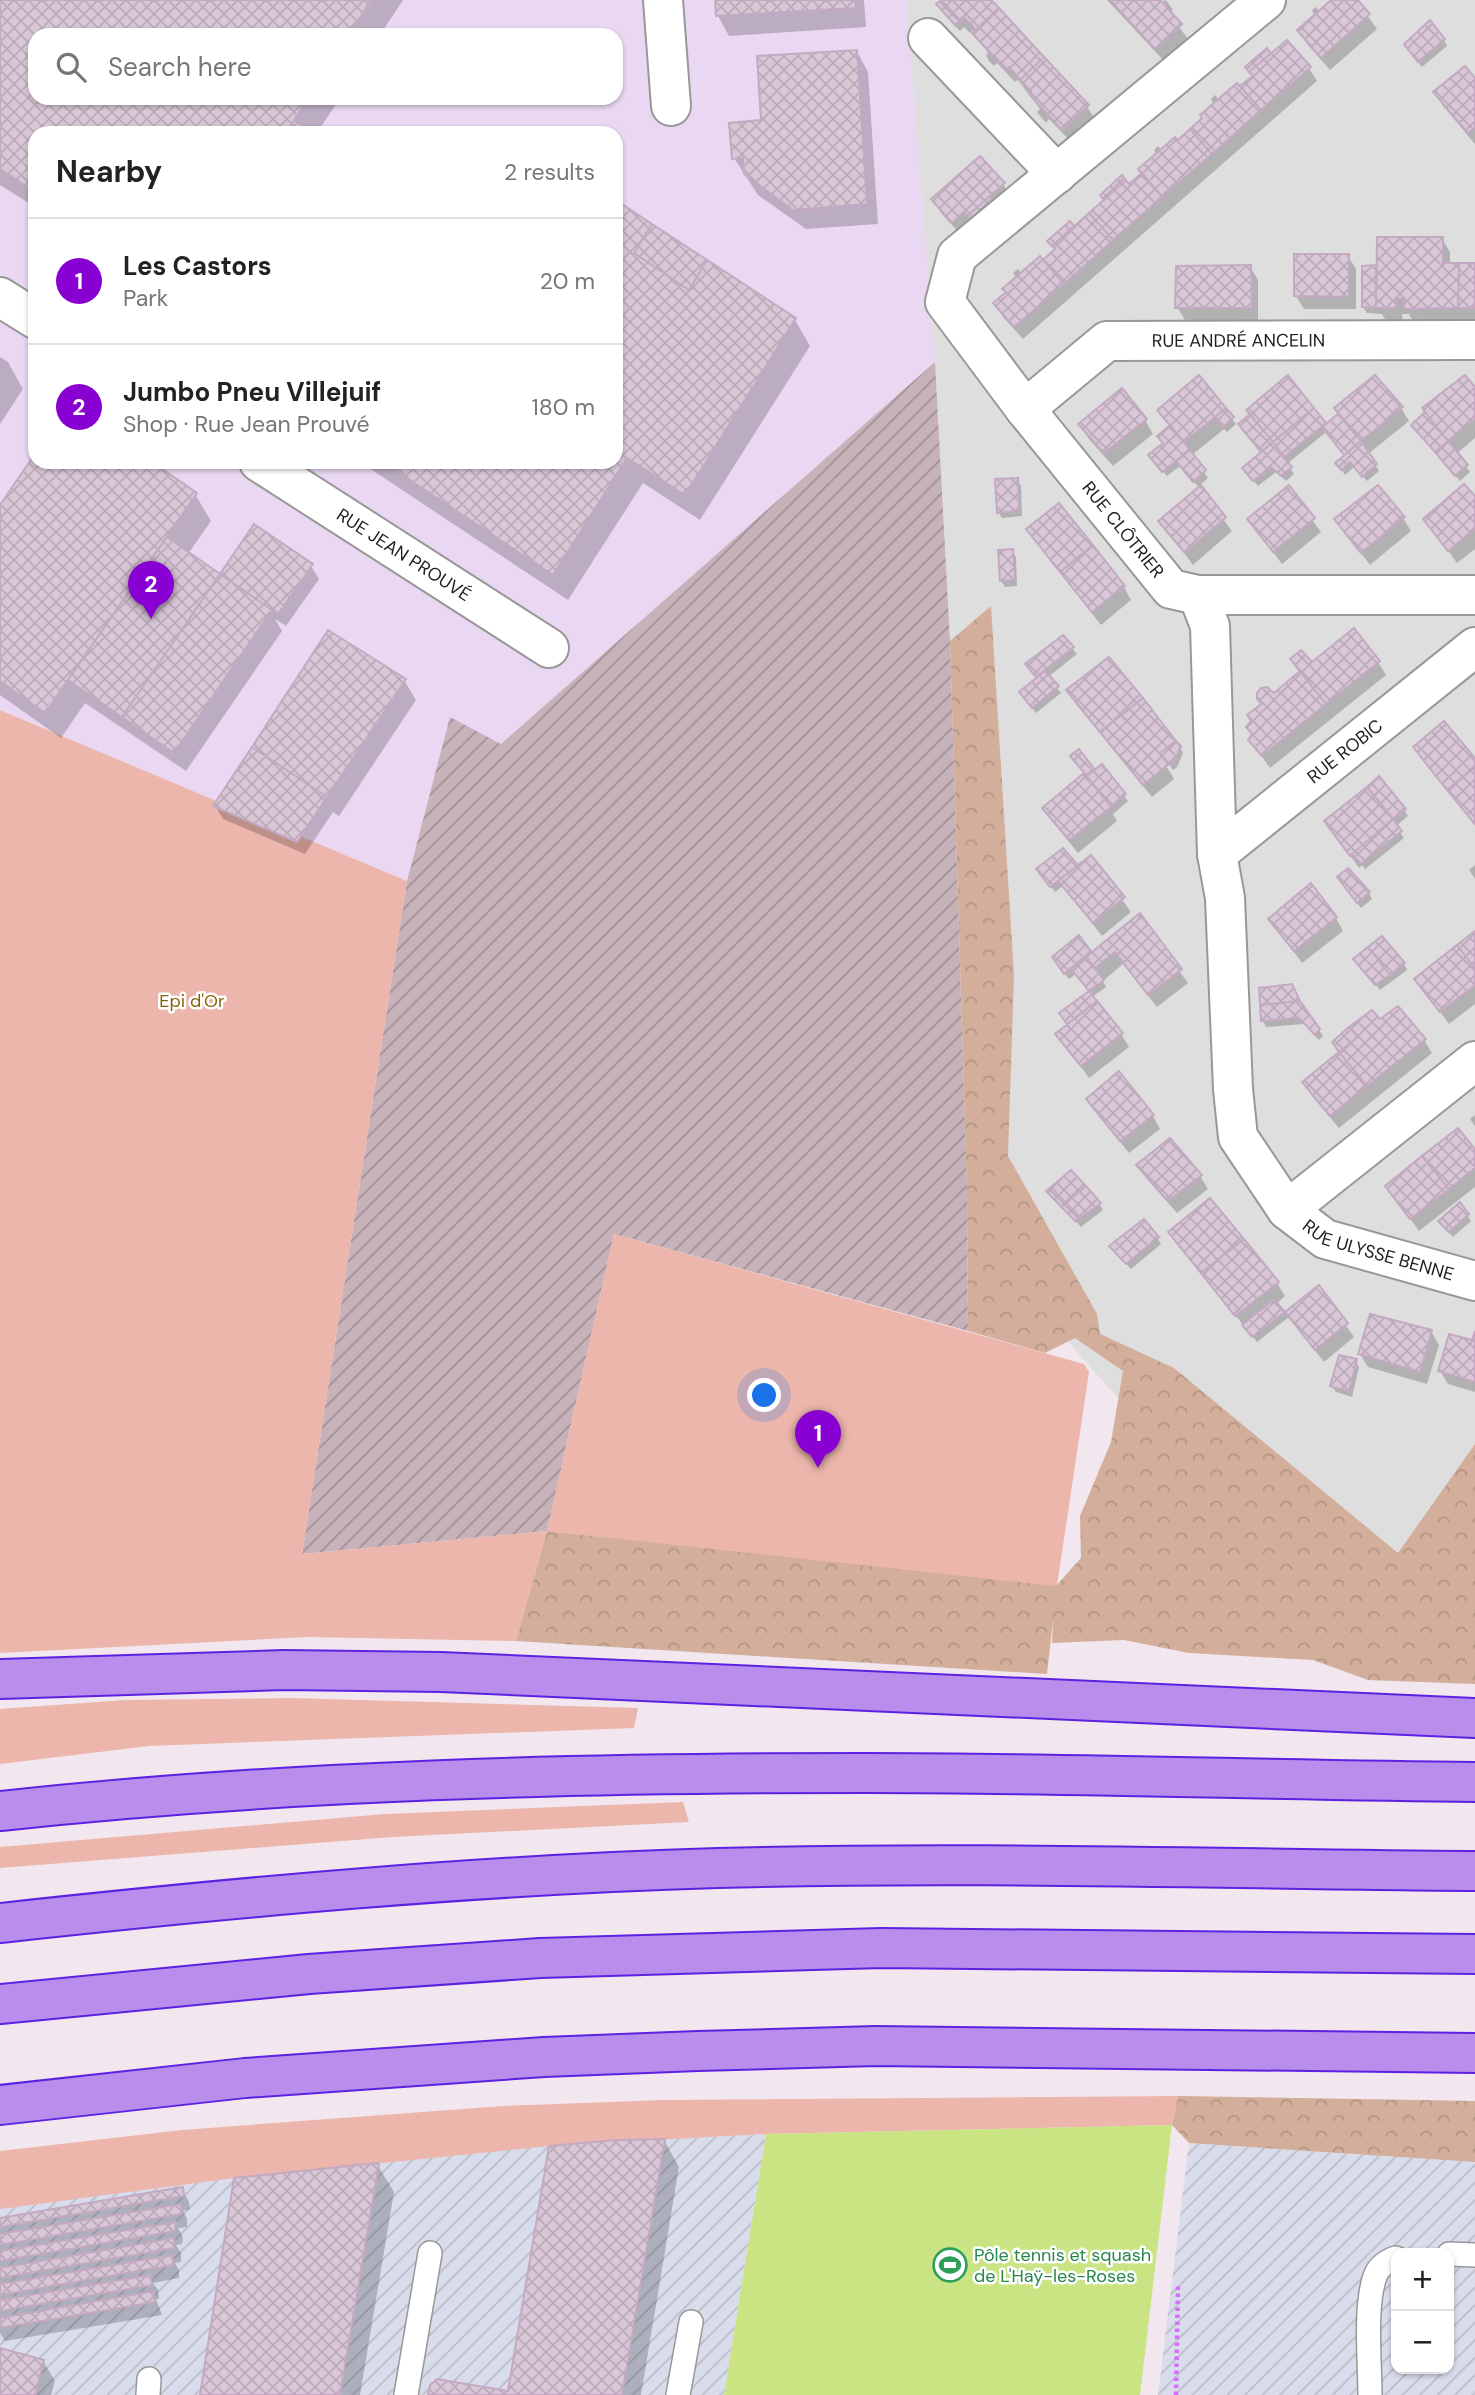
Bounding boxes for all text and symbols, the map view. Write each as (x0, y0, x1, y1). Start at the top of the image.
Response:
search box (28, 28, 623, 105)
icon: search (52, 48, 90, 86)
text: Search here (108, 50, 251, 84)
text: Nearby (56, 152, 162, 191)
text: 2 results (504, 157, 595, 187)
text: Les Castors (123, 249, 272, 283)
text: 1 (75, 266, 83, 296)
text: 20 m (540, 266, 595, 296)
text: Park (123, 283, 168, 313)
street label: RUE ANDRÉ ANCELIN (1152, 328, 1325, 353)
text: Jumbo Pneu Villejuif (123, 375, 381, 409)
text: 2 (72, 392, 86, 422)
text: 180 m (531, 392, 595, 422)
text: Shop · Rue Jean Prouvé (123, 409, 370, 439)
street label: RUE CLÔTRIER (1077, 476, 1169, 583)
street label: RUE JEAN PROUVÉ (332, 503, 475, 607)
pin: 2 (128, 561, 174, 619)
street label: RUE ROBIC (1302, 714, 1388, 789)
park label: Epi d'Or (159, 989, 225, 1013)
street label: RUE ULYSSE BENNE (1298, 1214, 1457, 1286)
your location (747, 1378, 781, 1412)
pin: 1 (795, 1410, 841, 1468)
place label: Pôle tennis et squash de L'Haÿ-les-Roses (974, 2243, 1151, 2288)
sports icon: Pôle tennis et squash de L'Haÿ-les-Roses (931, 2246, 969, 2284)
map controls (1391, 2248, 1454, 2374)
button: + (1391, 2248, 1454, 2311)
button: − (1391, 2311, 1454, 2374)

